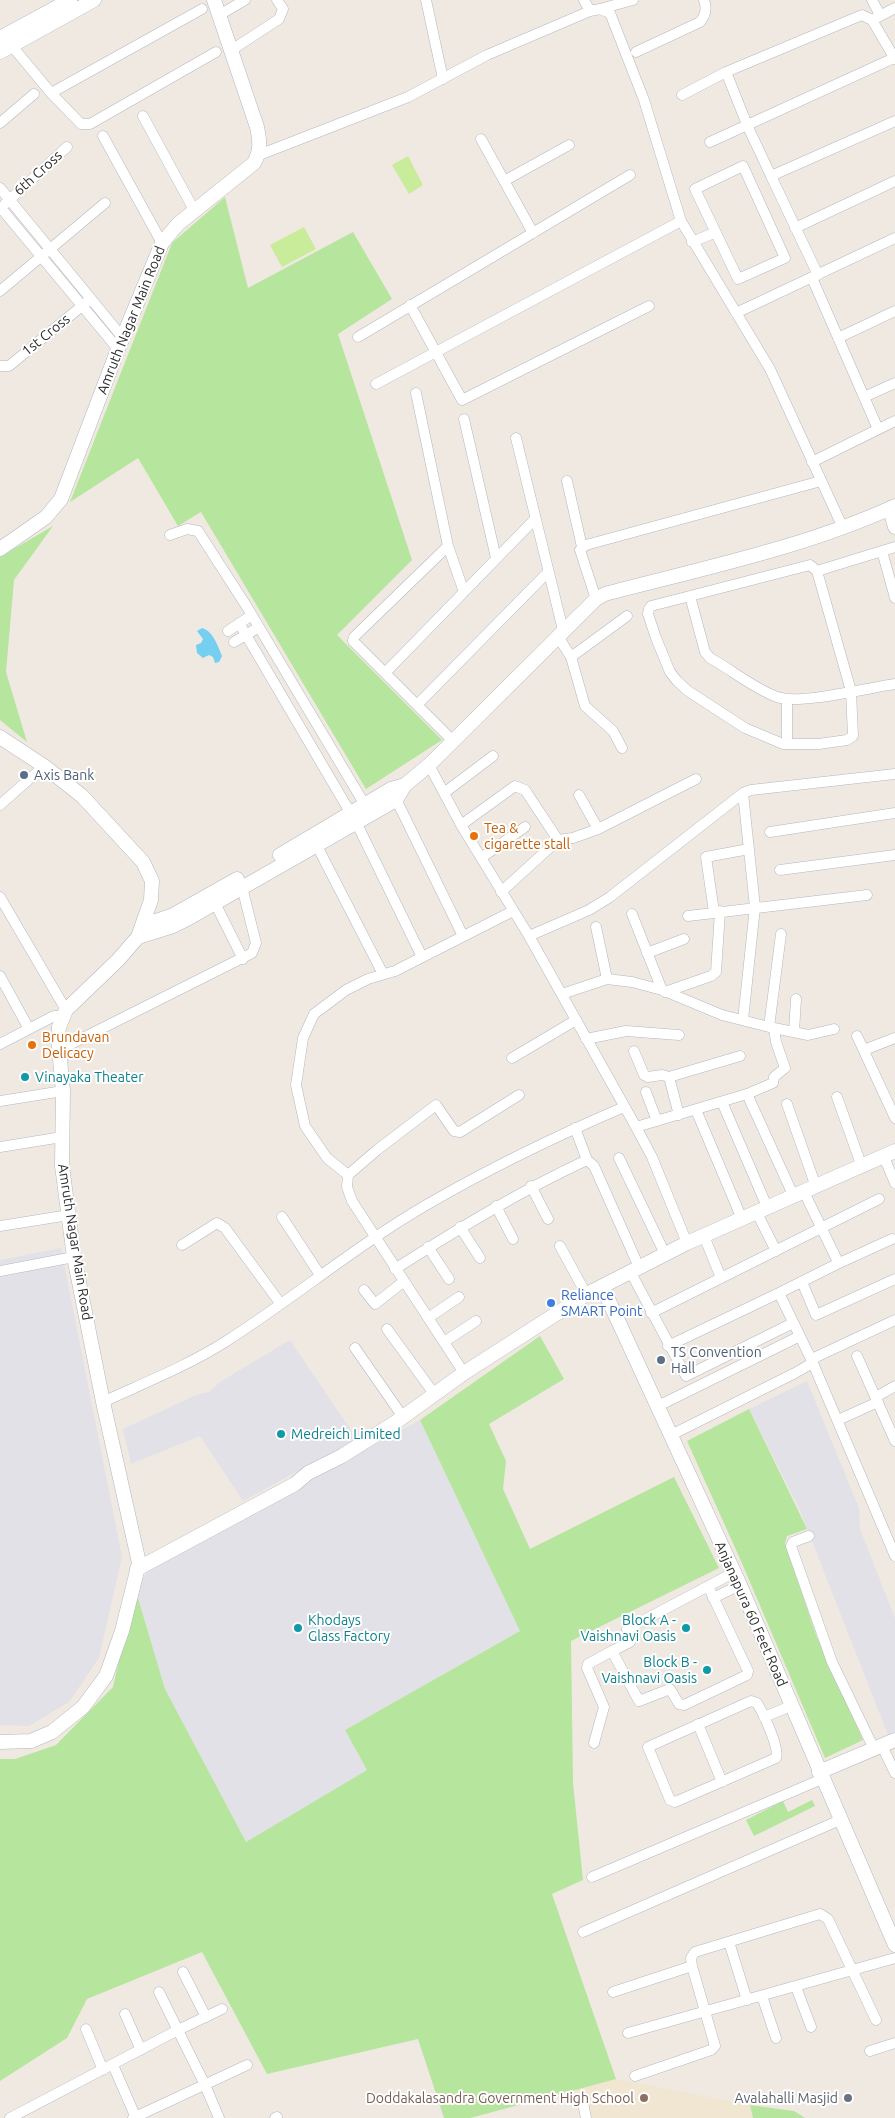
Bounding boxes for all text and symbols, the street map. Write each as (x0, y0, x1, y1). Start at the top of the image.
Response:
street label: 6th Cross (11, 147, 65, 199)
street label: Amruth Nagar Main Road (94, 243, 168, 397)
street label: 1st Cross (19, 311, 73, 359)
place label: Axis Bank (34, 767, 94, 783)
marker: Axis Bank (18, 769, 30, 781)
place label: Tea & cigarette stall (484, 820, 570, 852)
marker: Tea & cigarette stall (468, 830, 480, 842)
place label: Brundavan Delicacy (42, 1029, 110, 1062)
marker: Brundavan Delicacy (26, 1039, 38, 1051)
place label: Vinayaka Theater (35, 1069, 144, 1085)
marker: Vinayaka Theater (19, 1071, 31, 1083)
street label: Amruth Nagar Main Road (54, 1162, 96, 1322)
place label: Reliance SMART Point (561, 1287, 643, 1320)
marker: Reliance SMART Point (545, 1297, 557, 1309)
place label: TS Convention Hall (671, 1344, 762, 1376)
marker: TS Convention Hall (655, 1354, 667, 1366)
place label: Medreich Limited (291, 1426, 401, 1442)
marker: Medreich Limited (275, 1428, 287, 1440)
street label: Anjanapura 60 Feet Road (711, 1539, 791, 1689)
place label: Khodays Glass Factory (308, 1612, 390, 1644)
place label: Block A - Vaishnavi Oasis (580, 1612, 676, 1644)
marker: Khodays Glass Factory (292, 1622, 304, 1634)
marker: Block A - Vaishnavi Oasis (680, 1622, 692, 1634)
place label: Block B - Vaishnavi Oasis (601, 1654, 697, 1686)
marker: Block B - Vaishnavi Oasis (701, 1664, 713, 1676)
place label: Doddakalasandra Government High School (366, 2090, 634, 2106)
place label: Avalahalli Masjid (735, 2090, 838, 2106)
marker: Doddakalasandra Government High School (638, 2092, 650, 2104)
marker: Avalahalli Masjid (842, 2092, 854, 2104)

